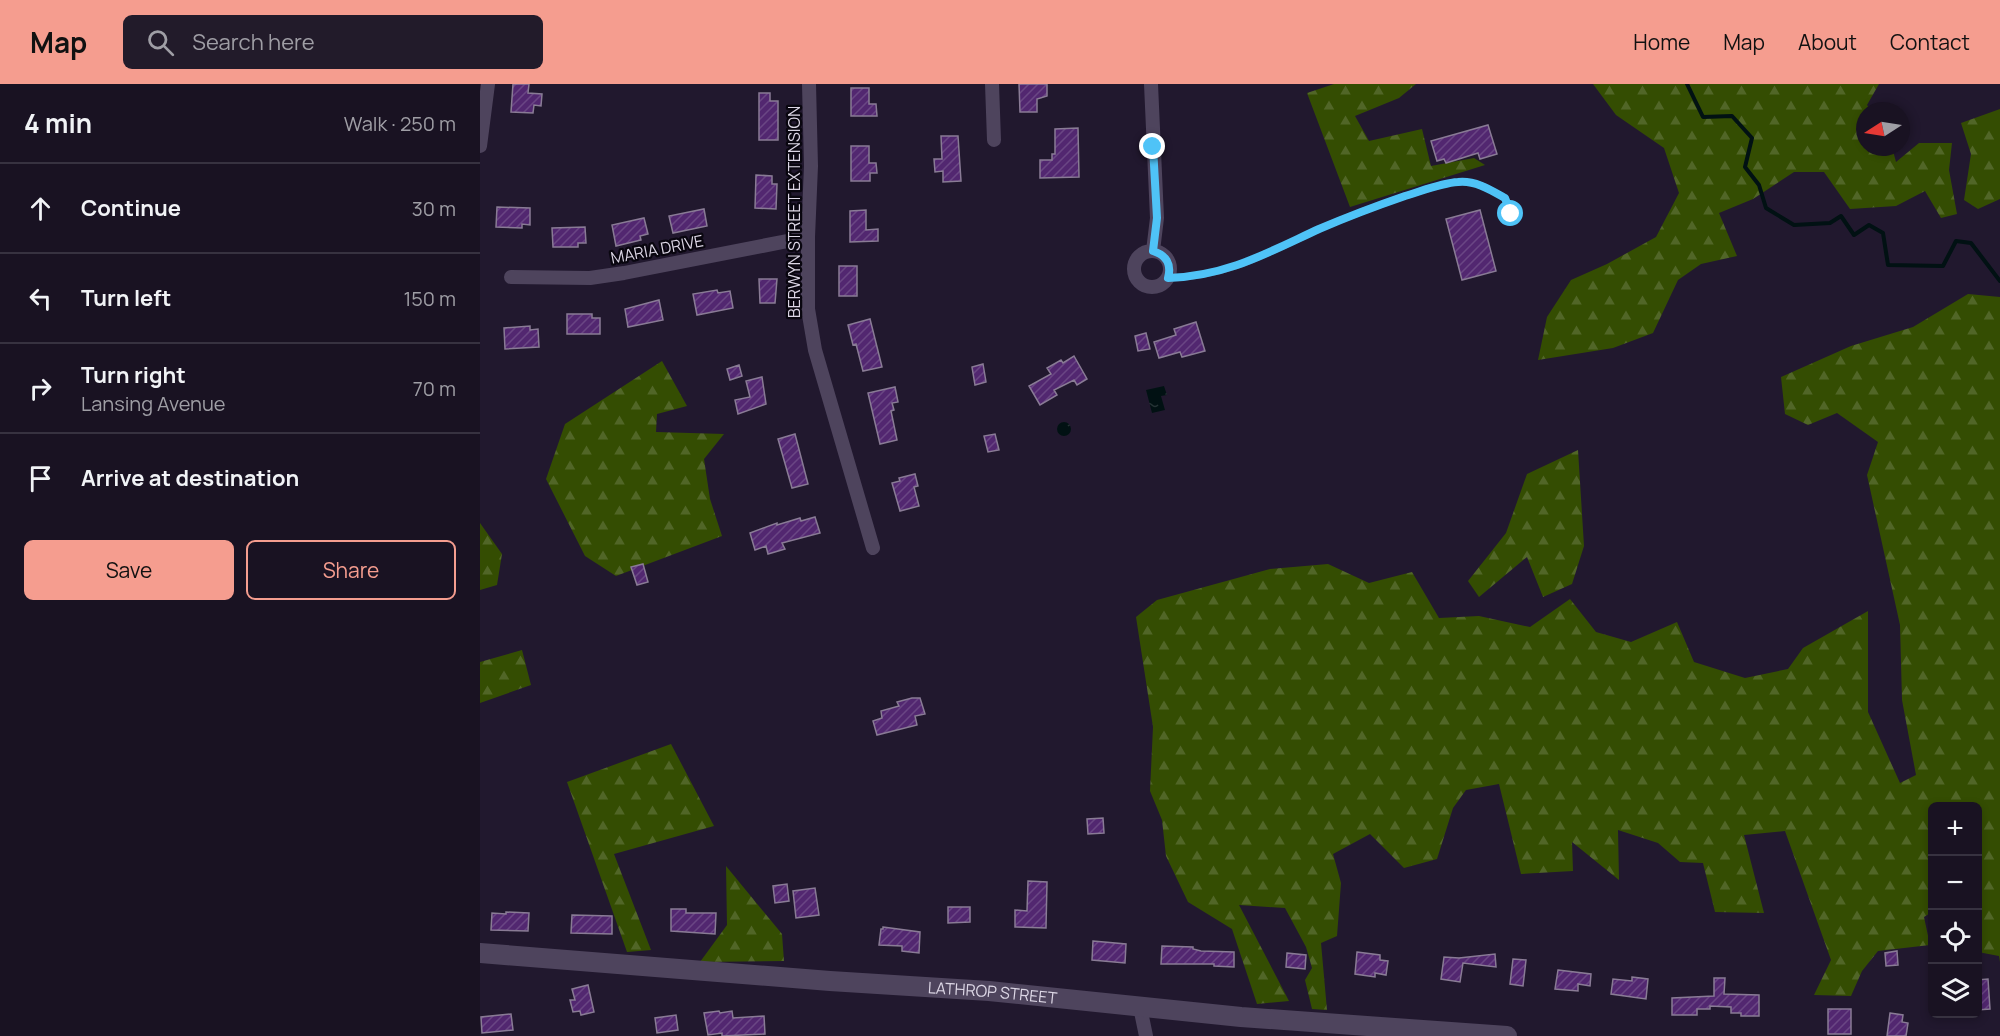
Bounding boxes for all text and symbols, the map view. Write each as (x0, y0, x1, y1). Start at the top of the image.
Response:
search box (123, 15, 543, 69)
text: Map (30, 23, 87, 61)
icon: search (144, 26, 177, 59)
text: Search here (192, 27, 315, 57)
text: Home (1633, 28, 1690, 56)
text: Map (1723, 28, 1765, 56)
text: About (1798, 28, 1857, 56)
text: Contact (1890, 28, 1970, 56)
north arrow (1856, 102, 1910, 156)
text: 4 min (24, 105, 92, 141)
street label: BERWYN STREET EXTENSION (783, 106, 805, 318)
text: Walk · 250 m (344, 110, 456, 137)
route end (1139, 133, 1165, 159)
icon: ahead (24, 192, 57, 225)
text: Continue (81, 193, 181, 223)
text: 30 m (412, 195, 456, 222)
route start (1497, 200, 1523, 226)
street label: MARIA DRIVE (609, 229, 705, 269)
icon: left (24, 282, 57, 315)
text: Turn left (81, 283, 171, 313)
text: 150 m (403, 285, 456, 312)
text: Turn right (81, 360, 186, 390)
icon: right (24, 372, 57, 405)
text: 70 m (413, 375, 456, 402)
text: Lansing Avenue (81, 390, 226, 417)
icon: arrive (24, 462, 57, 495)
text: Arrive at destination (81, 463, 299, 493)
button: Save (24, 540, 234, 600)
button: Share (246, 540, 456, 600)
map controls (1928, 802, 1982, 1018)
button: + (1928, 802, 1982, 856)
button: − (1928, 856, 1982, 910)
button: locate (1928, 910, 1982, 964)
button: layers (1928, 964, 1982, 1018)
street label: LATHROP STREET (927, 976, 1059, 1009)

